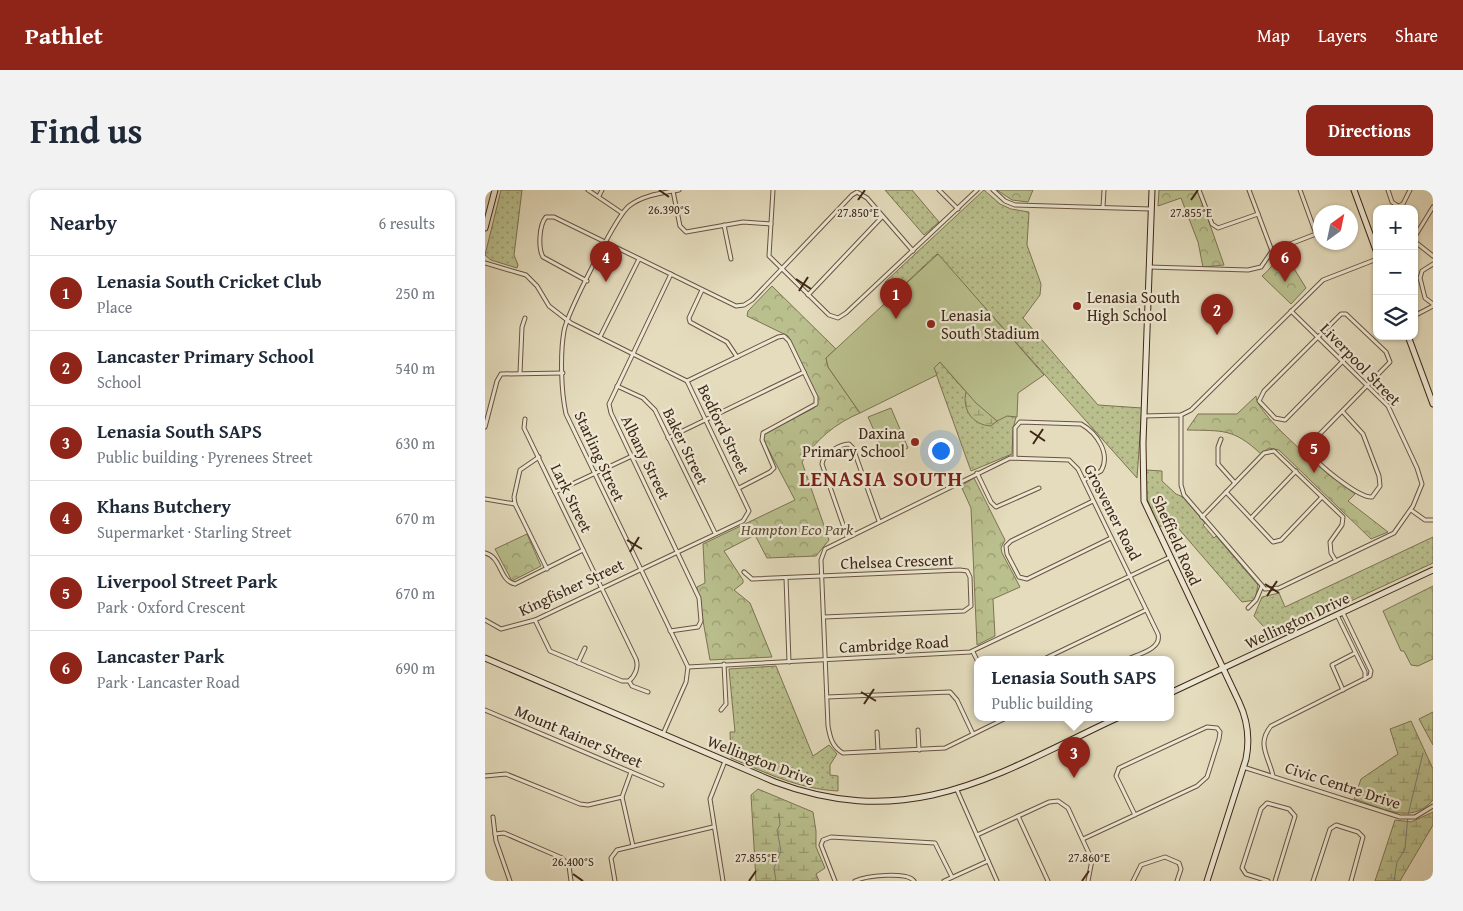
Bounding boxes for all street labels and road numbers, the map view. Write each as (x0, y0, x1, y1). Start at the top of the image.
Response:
street label: Liverpool Street (1315, 317, 1407, 411)
street label: Bedford Street (692, 380, 756, 478)
street label: Baker Street (657, 404, 715, 489)
street label: Starling Street (569, 407, 632, 506)
street label: Albany Street (615, 411, 677, 503)
street label: Lark Street (545, 459, 599, 537)
street label: Grosvener Road (1078, 460, 1148, 565)
street label: Sheffield Road (1146, 491, 1208, 589)
street label: Chelsea Crescent (840, 547, 954, 575)
street label: Kingfisher Street (514, 552, 628, 622)
street label: Wellington Drive (1241, 585, 1353, 655)
street label: Cambridge Road (839, 629, 950, 659)
street label: Mount Rainer Street (512, 698, 647, 774)
street label: Wellington Drive (704, 729, 818, 791)
street label: Civic Centre Drive (1282, 755, 1404, 815)

